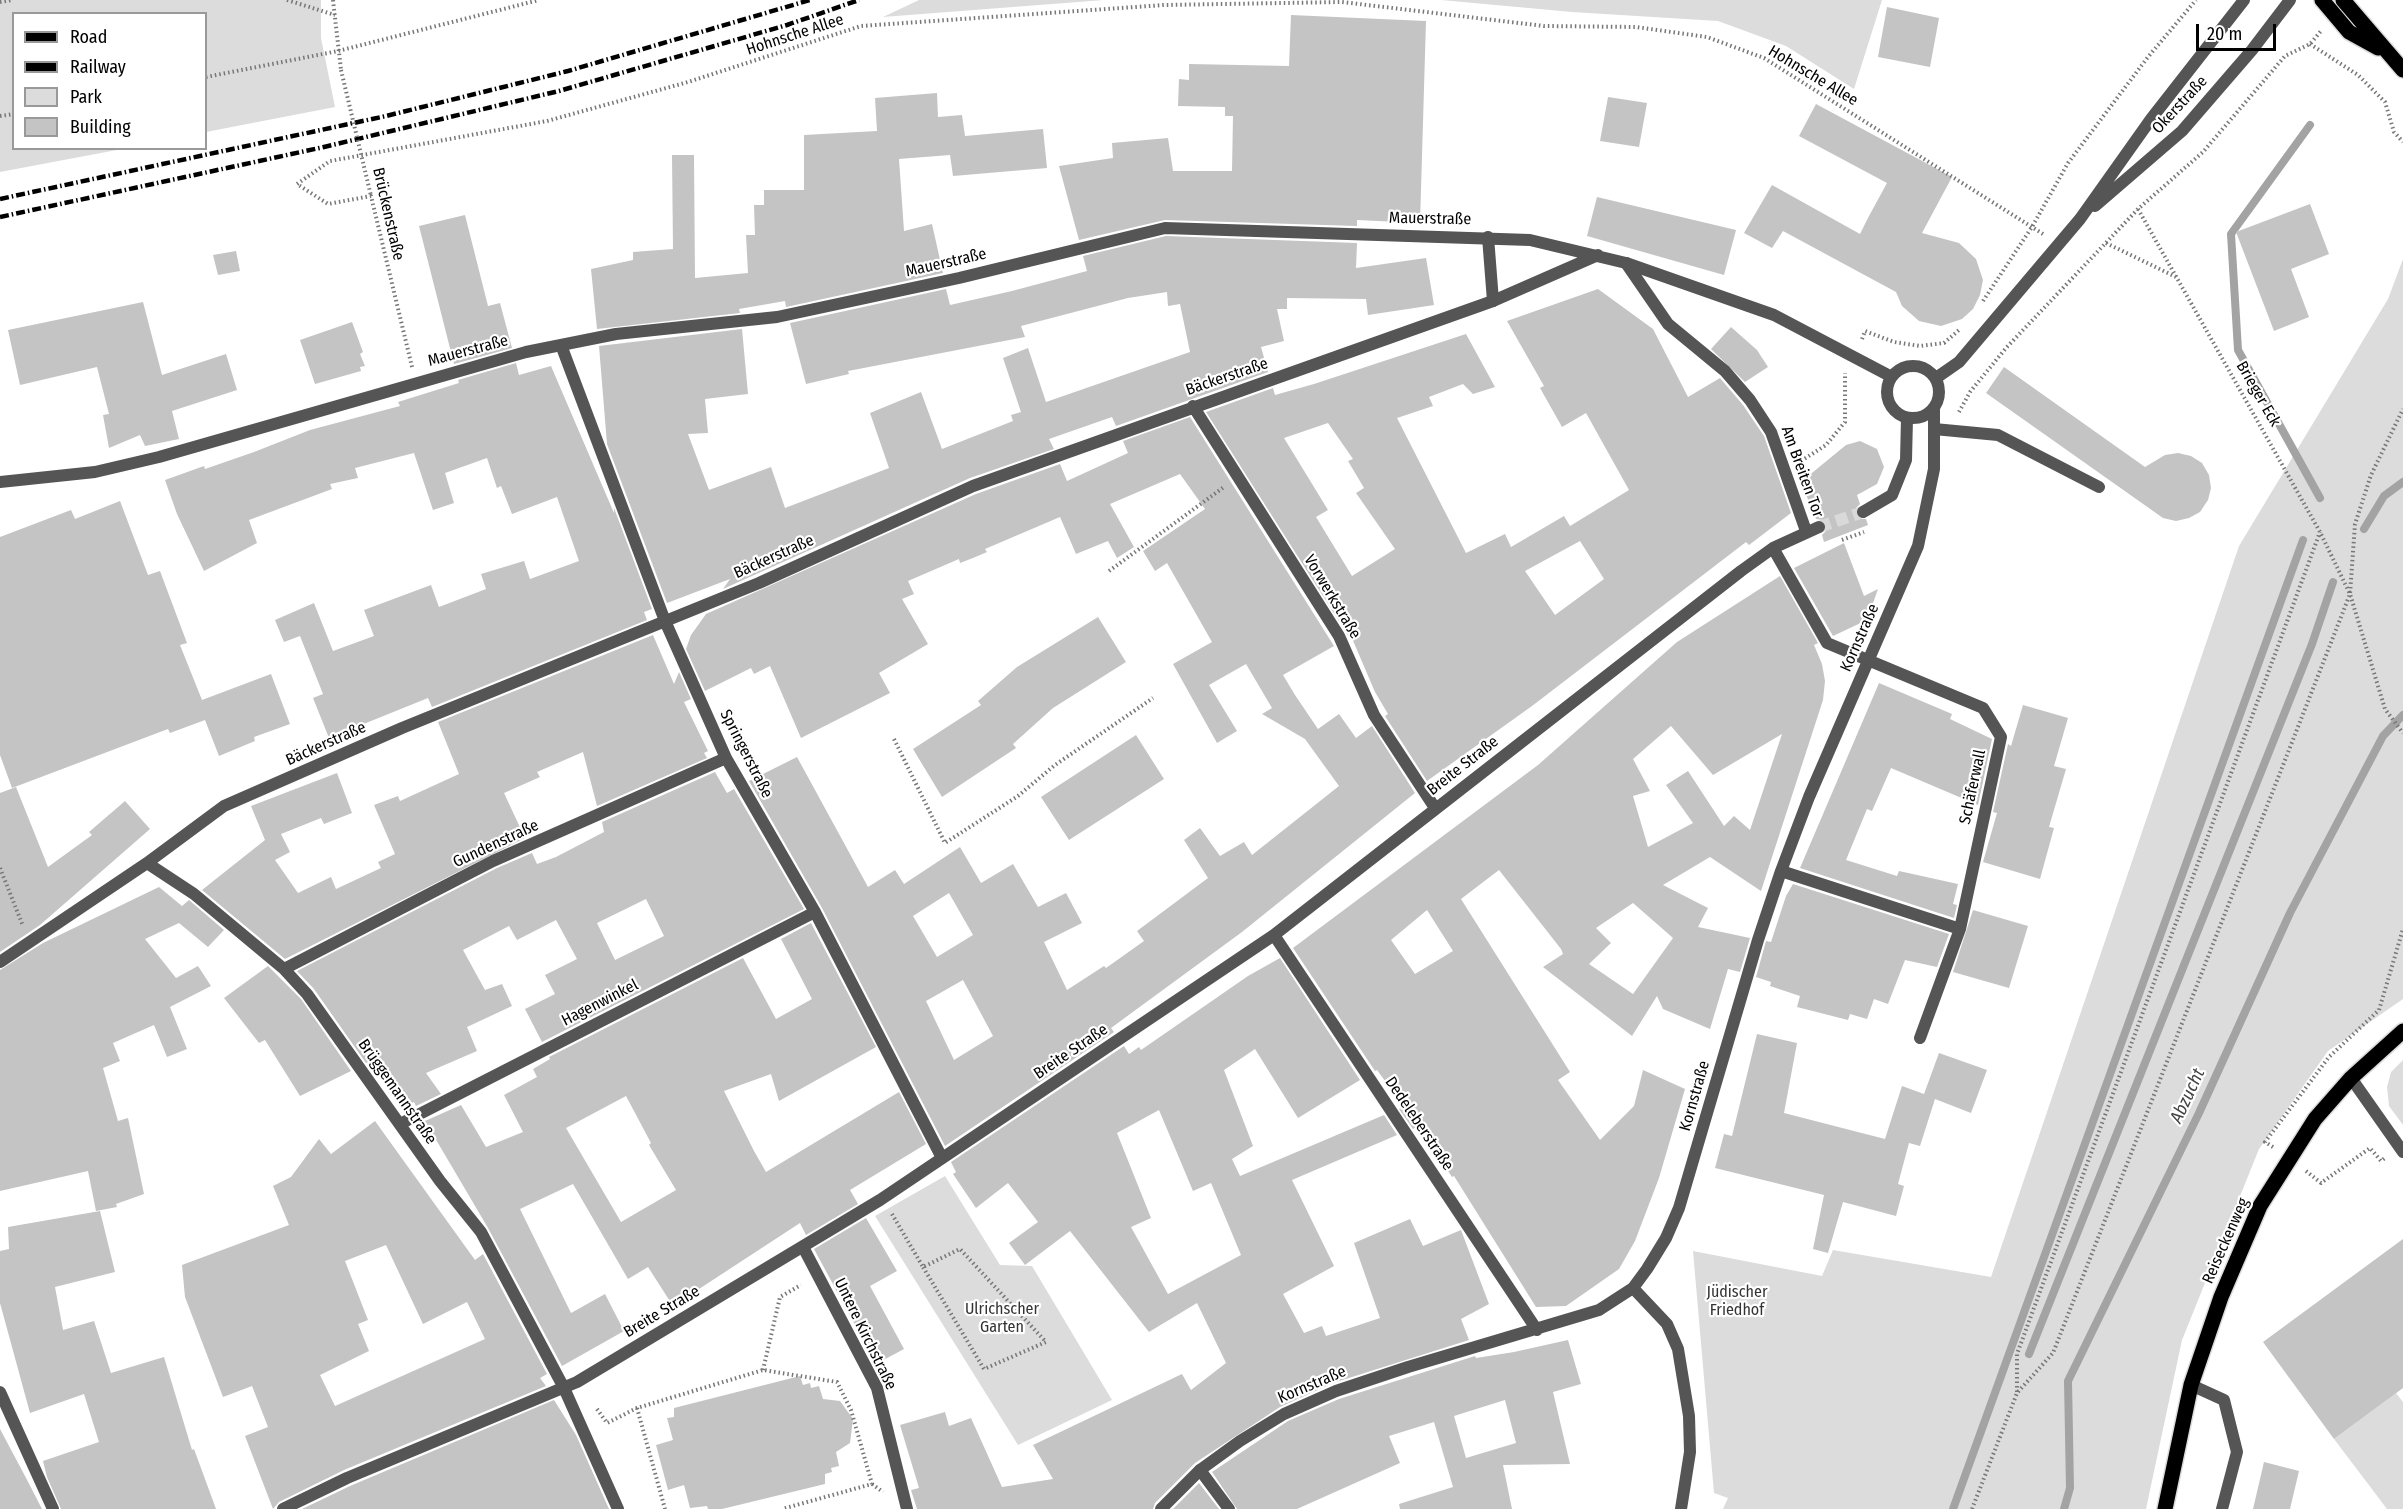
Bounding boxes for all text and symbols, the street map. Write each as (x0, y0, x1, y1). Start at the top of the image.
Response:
street label: Hohnsche Allee (744, 10, 846, 60)
legend (12, 12, 207, 150)
scale bar (2199, 12, 2278, 50)
text: 20 m (2207, 23, 2242, 45)
text: Road (70, 26, 107, 48)
street label: Hohnsche Allee (1765, 42, 1861, 110)
text: Railway (70, 56, 126, 78)
street label: Okerstraße (2148, 72, 2212, 138)
text: Park (70, 86, 102, 108)
text: Building (70, 116, 131, 138)
street label: Brückenstraße (368, 166, 408, 262)
street label: Mauerstraße (1389, 209, 1471, 229)
street label: Mauerstraße (904, 244, 988, 282)
street label: Mauerstraße (426, 331, 510, 371)
street label: Bäckerstraße (1183, 354, 1271, 400)
street label: Brieger Eck (2232, 358, 2284, 430)
street label: Am Breiten Tor (1777, 424, 1827, 520)
street label: Bäckerstraße (731, 531, 817, 583)
street label: Vorwerkstraße (1299, 552, 1365, 642)
street label: Kornstraße (1837, 601, 1883, 675)
street label: Springerstraße (716, 707, 776, 801)
street label: Bäckerstraße (283, 718, 369, 770)
street label: Breite Straße (1424, 732, 1502, 800)
street label: Schäferwall (1956, 748, 1990, 826)
street label: Gundenstraße (450, 816, 542, 872)
street label: Hagenwinkel (559, 976, 641, 1030)
street label: Breite Straße (1030, 1020, 1112, 1084)
street label: Brüggemannstraße (354, 1036, 440, 1148)
street label: Kornstraße (1676, 1059, 1714, 1133)
water label: Abzucht (2166, 1065, 2210, 1127)
street label: Dedeleberstraße (1381, 1073, 1457, 1175)
street label: Reiseckenweg (2199, 1195, 2253, 1287)
street label: Untere Kirchstraße (830, 1275, 900, 1393)
street label: Breite Straße (621, 1282, 703, 1342)
park label: Jüdischer Friedhof (1707, 1283, 1767, 1321)
park label: Ulrichscher Garten (965, 1300, 1039, 1338)
street label: Kornstraße (1275, 1362, 1349, 1408)

